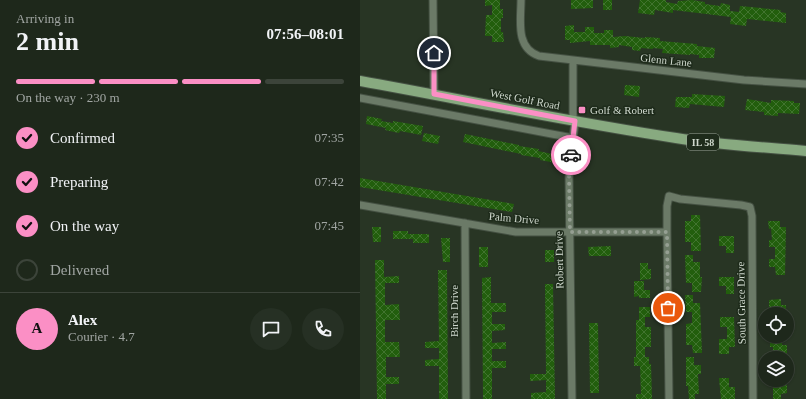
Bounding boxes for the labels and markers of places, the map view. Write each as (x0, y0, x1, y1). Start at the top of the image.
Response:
pin (417, 36, 451, 70)
place label: Golf & Robert (590, 104, 654, 116)
marker: Golf & Robert (577, 105, 587, 115)
pin (651, 291, 685, 325)

